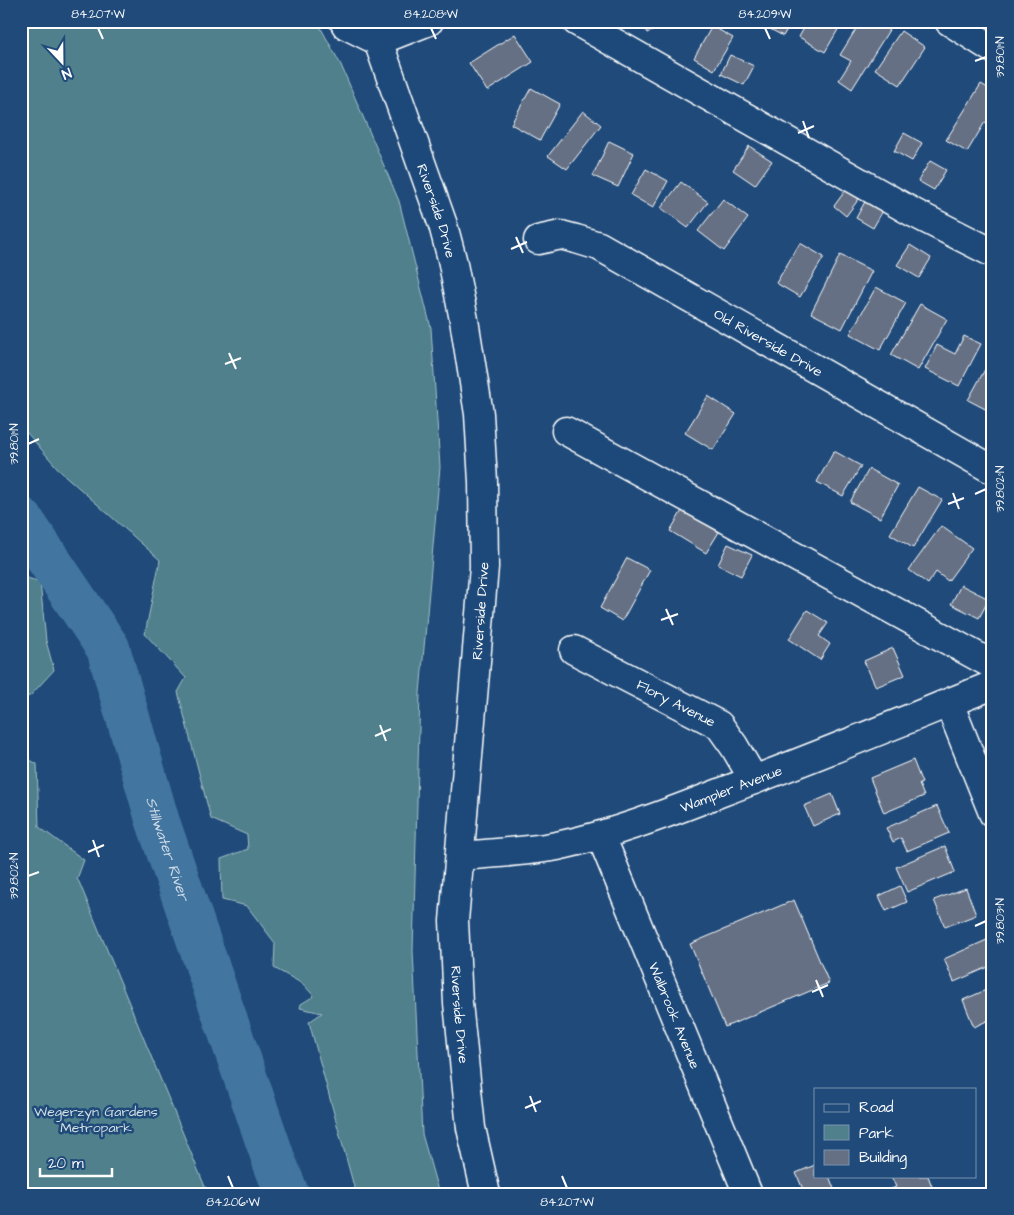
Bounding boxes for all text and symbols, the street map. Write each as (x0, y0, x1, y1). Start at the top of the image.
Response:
text: 84.207°W (71, 6, 125, 23)
text: 84.208°W (404, 6, 459, 23)
text: 84.209°W (739, 6, 792, 23)
text: 39.801°N (992, 36, 1009, 78)
north arrow (38, 38, 88, 88)
text: N (58, 62, 74, 84)
street label: Riverside Drive (411, 161, 460, 261)
street label: Old Riverside Drive (710, 304, 826, 382)
text: 39.801°N (6, 423, 23, 465)
text: 39.802°N (992, 465, 1009, 513)
street label: Riverside Drive (468, 561, 494, 661)
street label: Flory Avenue (633, 675, 719, 733)
street label: Wampler Avenue (678, 761, 786, 818)
water label: Stillwater River (140, 795, 195, 905)
text: 39.802°N (6, 852, 23, 900)
text: 39.803°N (992, 897, 1009, 944)
street label: Walbrook Avenue (643, 960, 705, 1073)
street label: Riverside Drive (445, 965, 473, 1065)
legend (814, 1088, 976, 1178)
text: Road (859, 1097, 894, 1118)
park label: Wegerzyn Gardens Metropark (34, 1102, 158, 1138)
text: Park (859, 1123, 894, 1144)
scale bar (40, 1145, 112, 1177)
text: Building (859, 1147, 907, 1169)
text: 20 m (48, 1153, 84, 1174)
text: 84.206°W (206, 1194, 260, 1211)
text: 84.207°W (540, 1194, 594, 1211)

